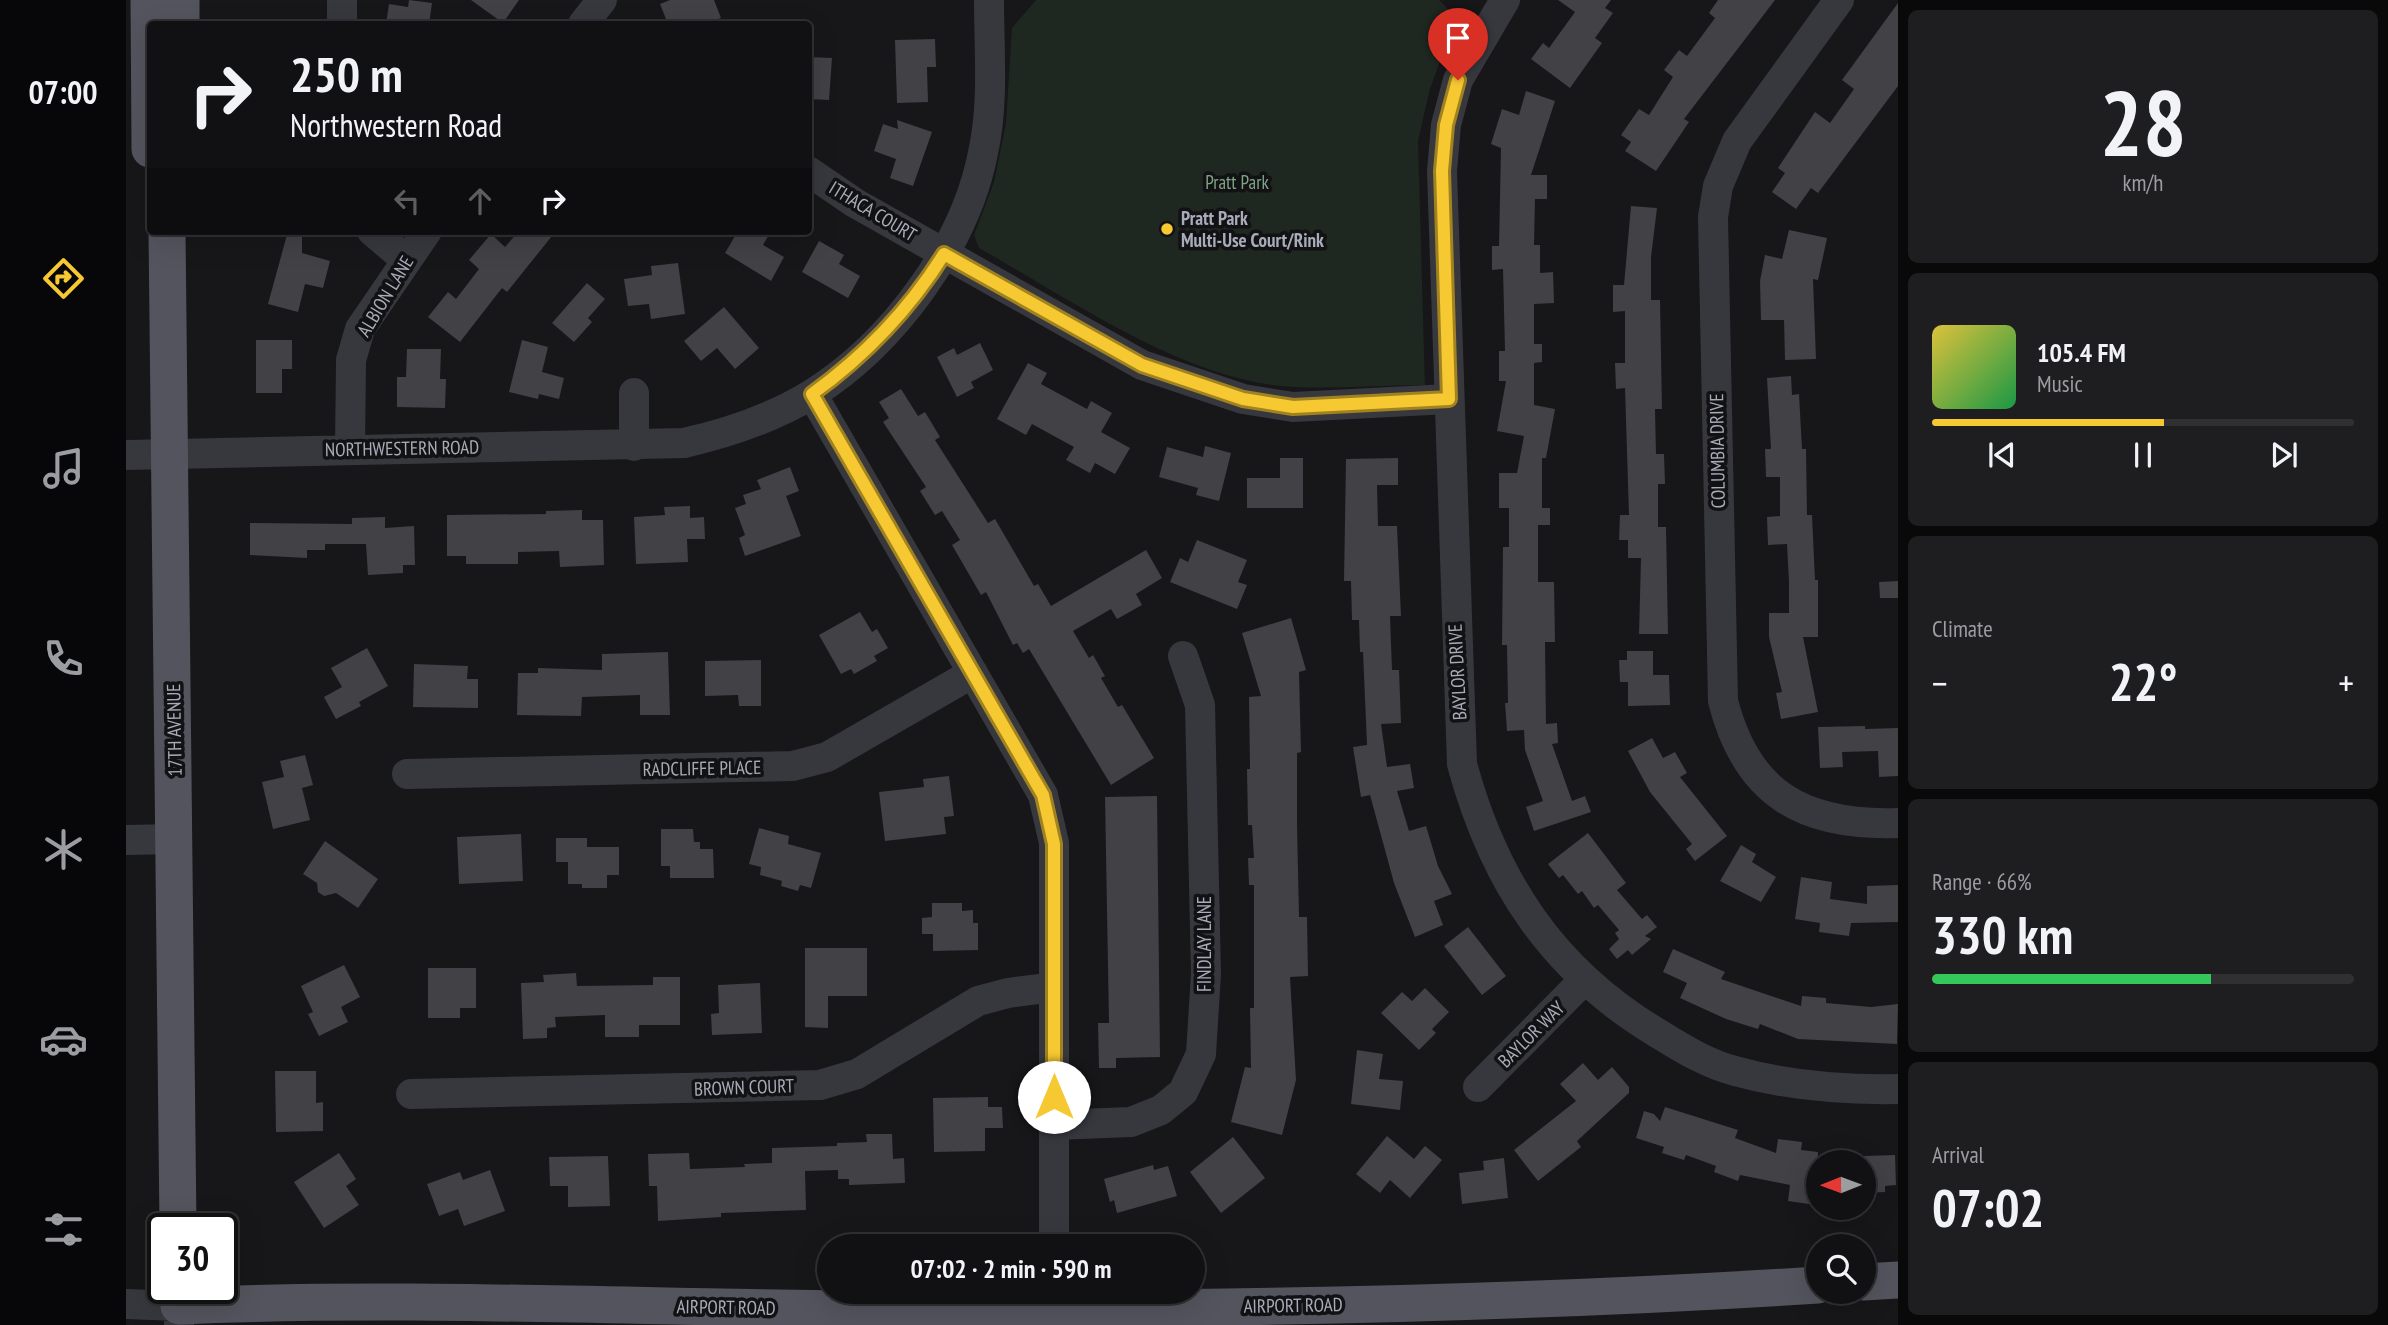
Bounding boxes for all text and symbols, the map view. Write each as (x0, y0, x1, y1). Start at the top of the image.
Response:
pin (1428, 8, 1488, 80)
icon: arrive (1439, 19, 1477, 57)
text: 250 m (290, 42, 403, 106)
icon: right (175, 49, 266, 140)
text: 28 (2100, 63, 2187, 181)
text: 07:00 (28, 71, 98, 113)
text: Northwestern Road (290, 104, 502, 146)
text: km/h (2123, 168, 2163, 197)
park label: Pratt Park (1205, 170, 1269, 194)
street label: ITHACA COURT (825, 176, 921, 247)
icon: left (388, 182, 426, 220)
icon: ahead (461, 182, 499, 220)
icon: right (534, 182, 572, 220)
place label: Pratt Park Multi-Use Court/Rink (1181, 206, 1324, 252)
marker: Pratt Park Multi-Use Court/Rink (1159, 221, 1175, 237)
street label: ALBION LANE (351, 251, 419, 341)
icon: directions (39, 254, 88, 303)
text: 105.4 FM (2037, 336, 2126, 369)
text: Music (2037, 369, 2083, 398)
street label: COLUMBIA DRIVE (1704, 393, 1730, 509)
street label: NORTHWESTERN ROAD (325, 435, 479, 461)
icon: previous (1983, 436, 2021, 474)
icon: pause (2124, 436, 2162, 474)
icon: next (2265, 436, 2303, 474)
icon: music (39, 444, 88, 493)
text: Climate (1932, 614, 1993, 643)
street label: BAYLOR DRIVE (1442, 623, 1472, 721)
icon: phone (39, 634, 88, 683)
text: 22° (2109, 648, 2177, 715)
text: − (1932, 658, 1948, 707)
text: + (2338, 658, 2354, 707)
street label: 17TH AVENUE (161, 683, 187, 777)
street label: RADCLIFFE PLACE (643, 755, 761, 781)
icon: climate (39, 825, 88, 874)
text: Range · 66% (1932, 867, 2032, 896)
street label: FINDLAY LANE (1192, 896, 1216, 992)
text: 330 km (1932, 901, 2073, 968)
street label: BAYLOR WAY (1493, 995, 1570, 1072)
icon: car (39, 1015, 88, 1064)
position arrow (1017, 1060, 1091, 1134)
street label: BROWN COURT (694, 1073, 795, 1101)
text: Arrival (1932, 1140, 1984, 1169)
north arrow (1806, 1150, 1876, 1220)
map controls (1806, 1150, 1876, 1304)
text: 07:02 (1932, 1174, 2044, 1241)
icon: filters (39, 1205, 88, 1254)
speed limit sign: 30 (147, 1213, 238, 1304)
button: search (1806, 1234, 1876, 1304)
text: 07:02 · 2 min · 590 m (911, 1252, 1111, 1285)
street label: AIRPORT ROAD (1243, 1292, 1343, 1318)
street label: AIRPORT ROAD (676, 1294, 776, 1320)

